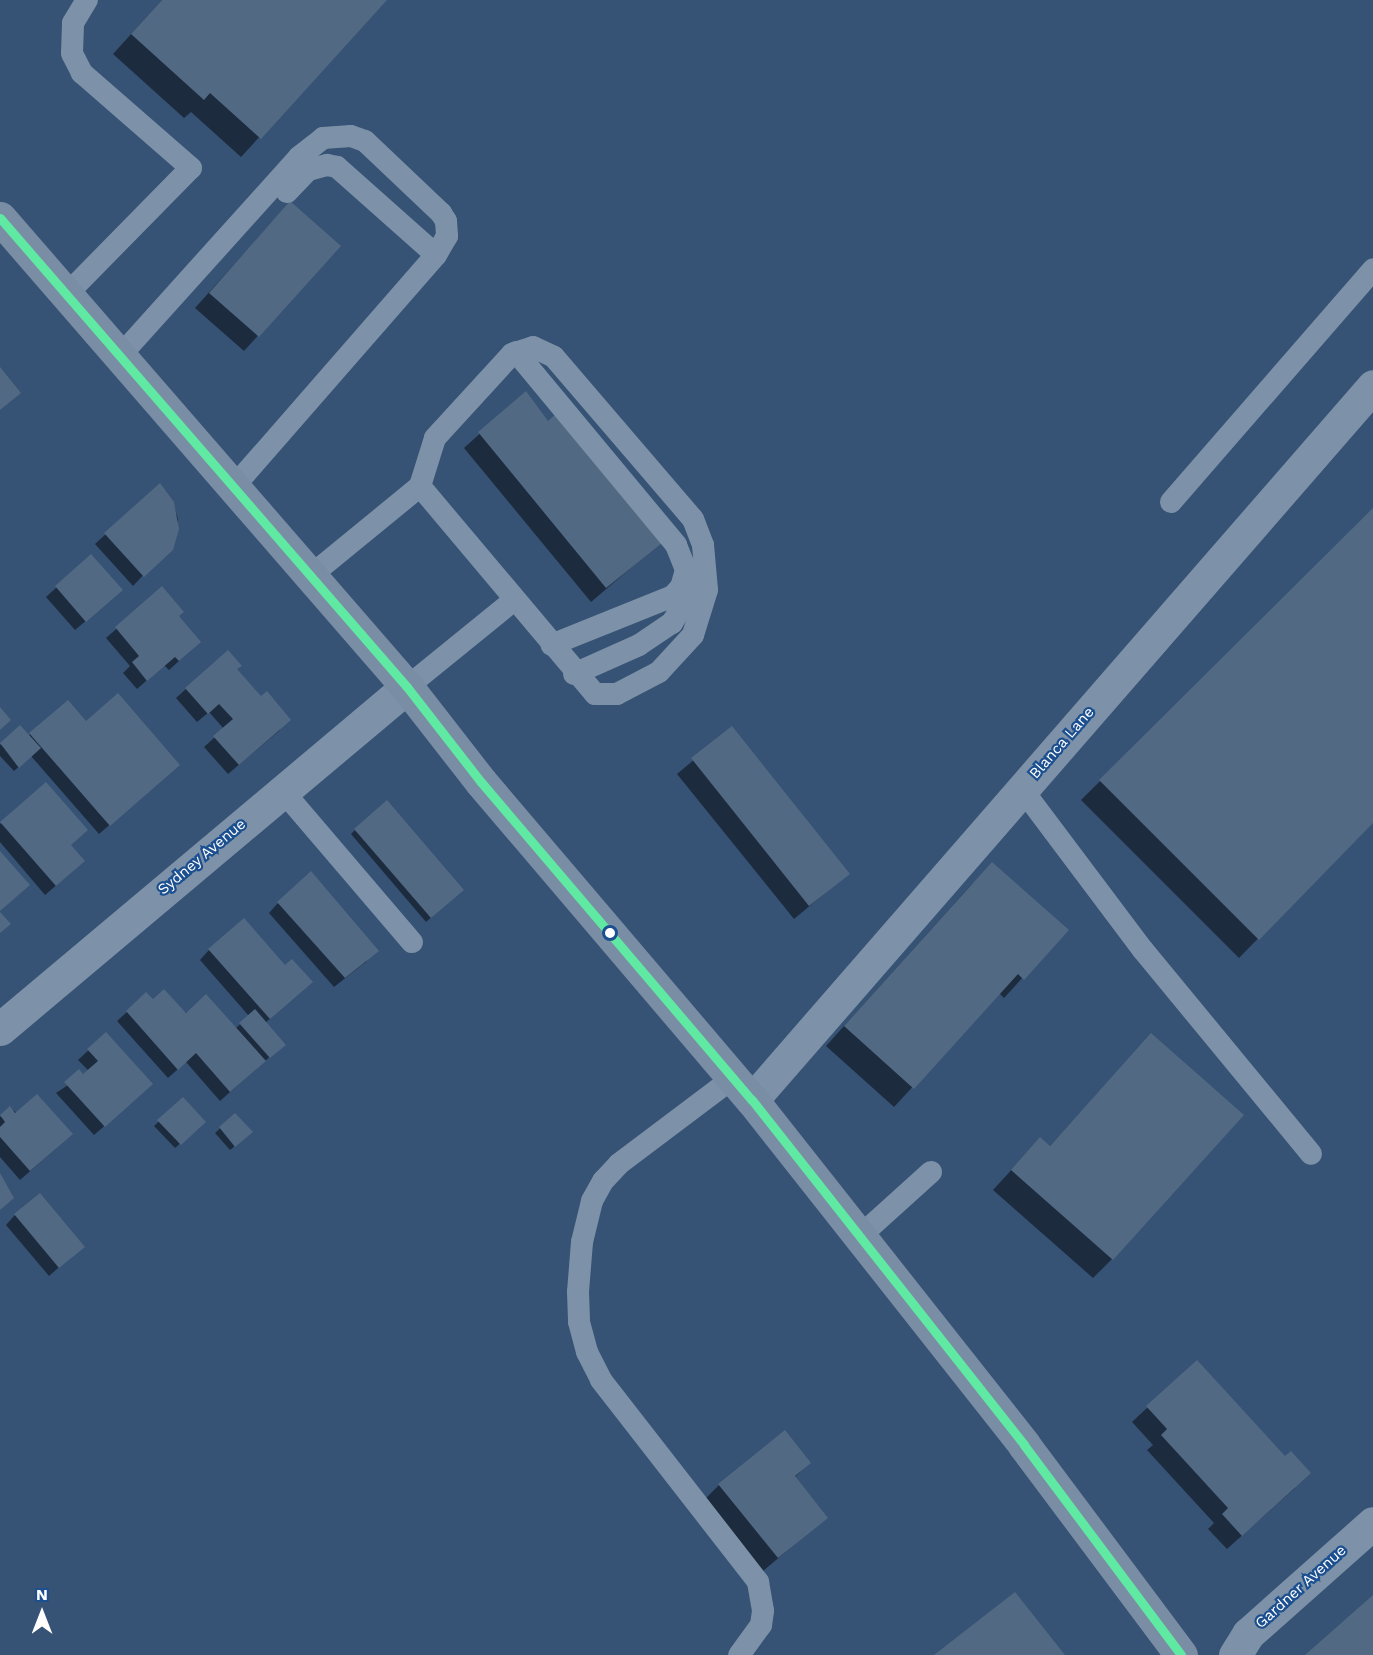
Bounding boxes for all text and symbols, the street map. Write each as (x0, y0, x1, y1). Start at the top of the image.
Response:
street label: Blanca Lane (1026, 703, 1098, 783)
street label: Sydney Avenue (154, 815, 250, 899)
unlabelled marker (604, 927, 616, 939)
street label: Gardner Avenue (1252, 1541, 1350, 1633)
north arrow (12, 1583, 72, 1643)
text: N (36, 1585, 48, 1604)

